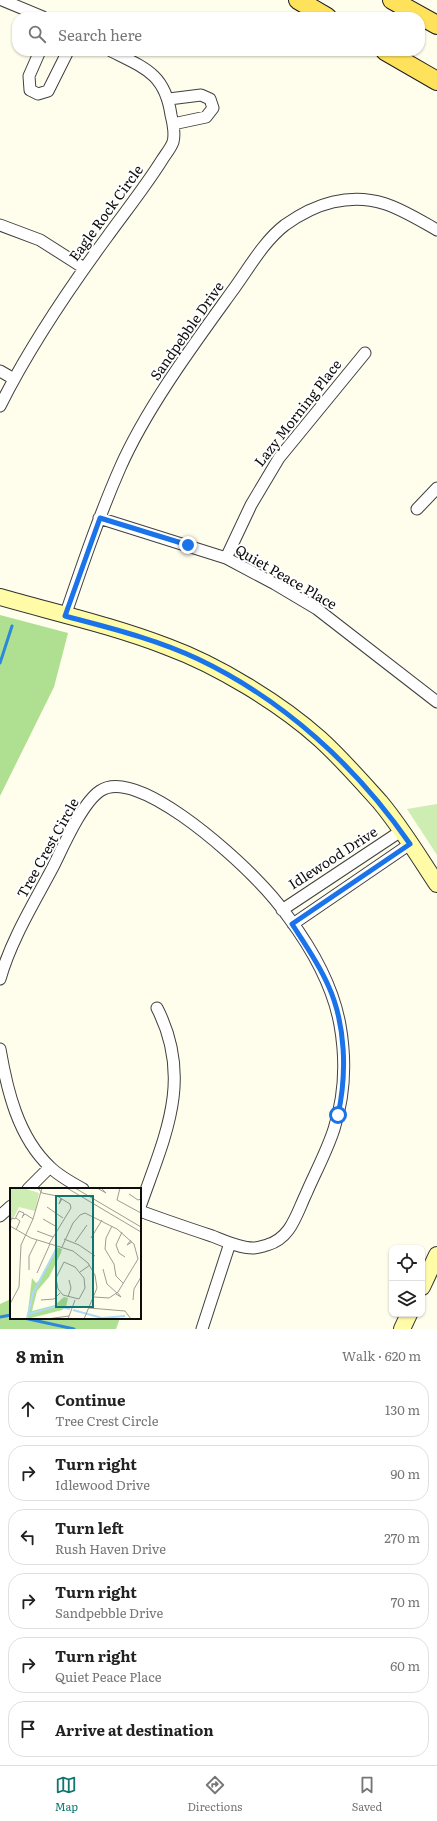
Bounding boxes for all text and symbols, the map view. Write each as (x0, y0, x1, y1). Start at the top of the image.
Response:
search box (12, 12, 425, 56)
icon: search (26, 23, 48, 45)
text: Search here (58, 23, 142, 46)
street label: Eagle Rock Circle (63, 160, 147, 265)
street label: Sandpebble Drive (145, 277, 228, 384)
street label: Lazy Morning Place (249, 355, 345, 470)
route end (179, 536, 197, 554)
street label: Quiet Peace Place (232, 539, 341, 613)
street label: Tree Crest Circle (11, 794, 83, 901)
street label: Idlewood Drive (284, 821, 381, 893)
route start (329, 1106, 347, 1124)
inset map (10, 1188, 141, 1319)
map controls (389, 1245, 425, 1317)
button: locate (389, 1245, 425, 1281)
button: layers (389, 1281, 425, 1317)
text: 8 min (16, 1343, 64, 1368)
text: Walk · 620 m (342, 1346, 421, 1365)
text: Continue (55, 1388, 125, 1411)
icon: ahead (17, 1398, 39, 1420)
text: 130 m (385, 1400, 420, 1419)
text: Tree Crest Circle (55, 1411, 158, 1430)
text: Turn right (55, 1452, 137, 1475)
icon: right (17, 1462, 39, 1484)
text: 90 m (390, 1464, 420, 1483)
text: Idlewood Drive (55, 1475, 150, 1494)
text: Turn left (55, 1516, 124, 1539)
icon: left (17, 1526, 39, 1548)
text: 270 m (384, 1528, 420, 1547)
text: Rush Haven Drive (55, 1539, 166, 1558)
text: Turn right (55, 1580, 137, 1603)
icon: right (17, 1590, 39, 1612)
text: 70 m (391, 1592, 420, 1611)
text: Sandpebble Drive (55, 1603, 163, 1622)
text: Turn right (55, 1644, 137, 1667)
icon: right (17, 1654, 39, 1676)
text: 60 m (390, 1656, 420, 1675)
text: Quiet Peace Place (55, 1667, 161, 1686)
icon: arrive (17, 1718, 39, 1740)
text: Arrive at destination (55, 1718, 214, 1741)
tab: Map (55, 1774, 78, 1814)
tab: Directions (187, 1774, 242, 1814)
tab: Saved (352, 1774, 382, 1814)

